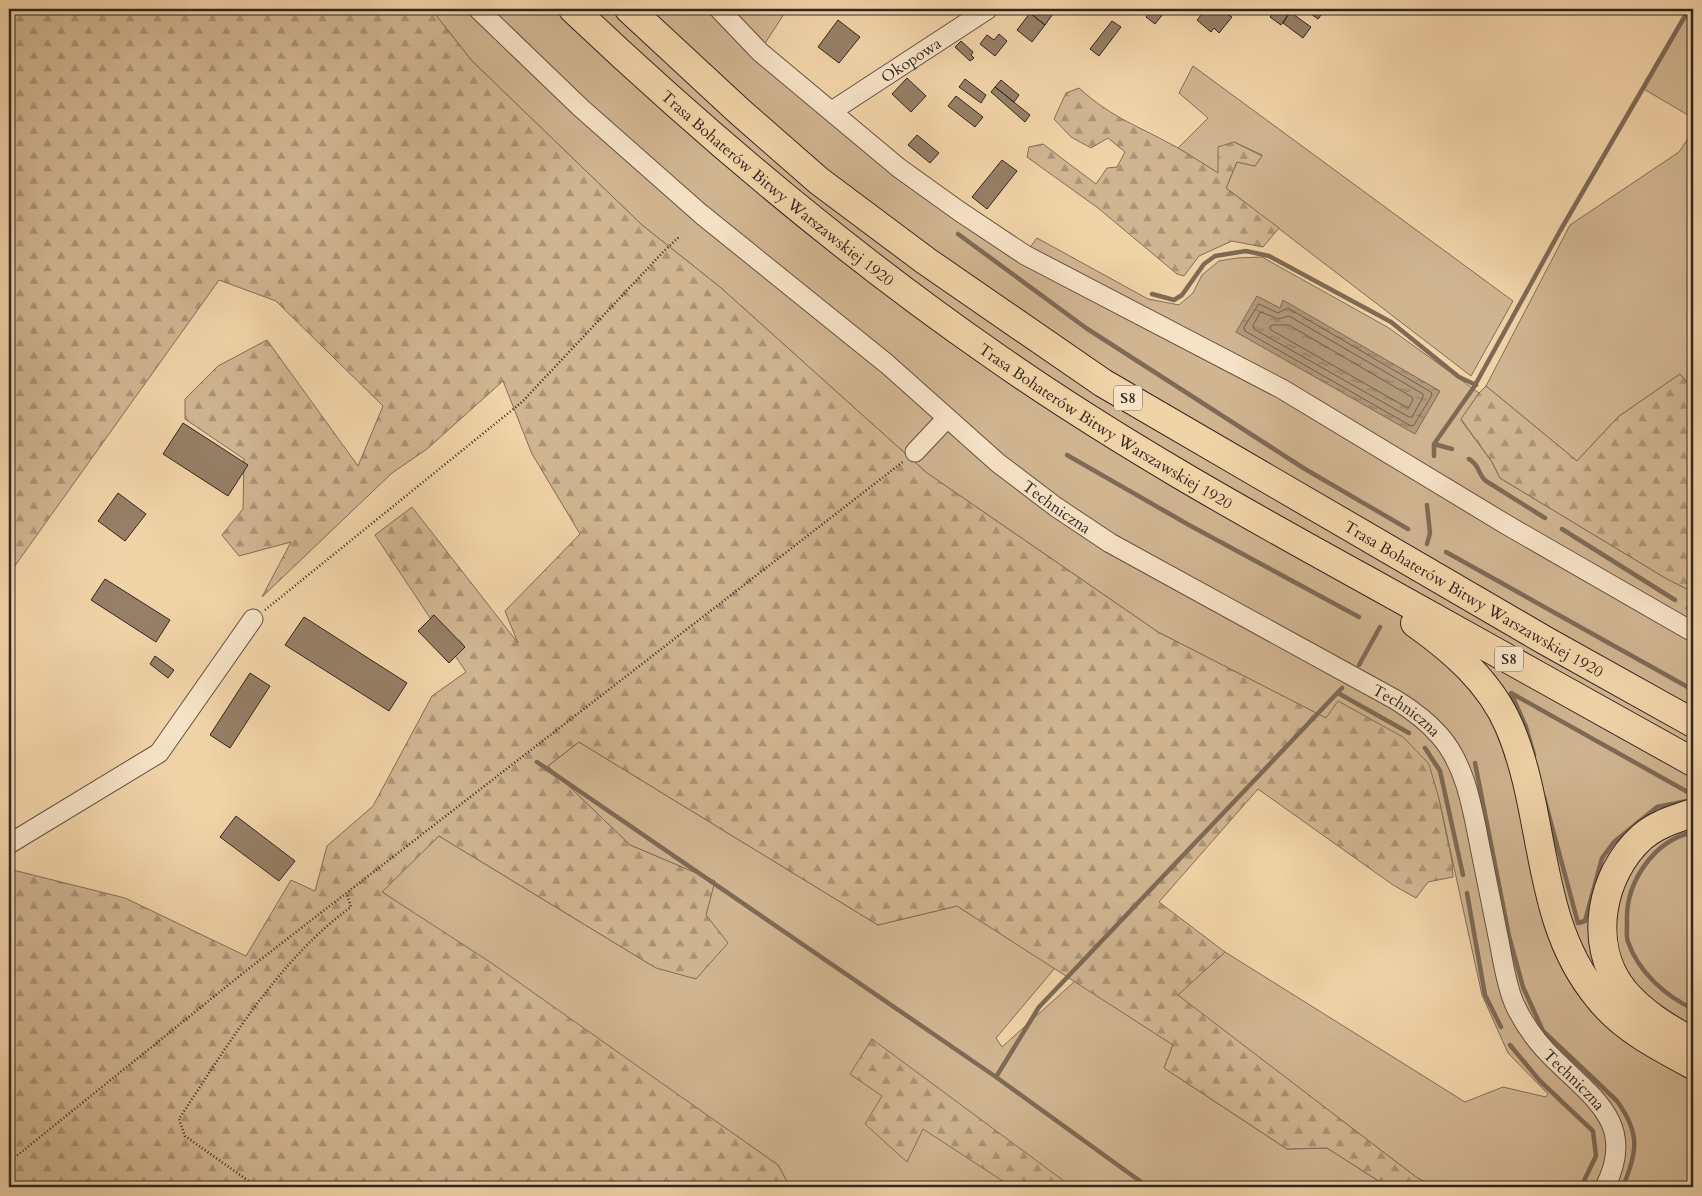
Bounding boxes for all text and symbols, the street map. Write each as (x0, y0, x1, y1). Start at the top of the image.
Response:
street label: Okopowa (877, 33, 946, 88)
street label: Trasa Bohaterów Bitwy Warszawskiej 1920 (656, 86, 898, 291)
street label: Trasa Bohaterów Bitwy Warszawskiej 1920 (974, 338, 1236, 515)
road number: S8 (1114, 386, 1142, 410)
street label: Techniczna (1018, 475, 1095, 539)
street label: Trasa Bohaterów Bitwy Warszawskiej 1920 (1340, 516, 1607, 683)
road number: S8 (1495, 646, 1523, 672)
street label: Techniczna (1368, 679, 1445, 742)
street label: Techniczna (1538, 1045, 1610, 1115)

